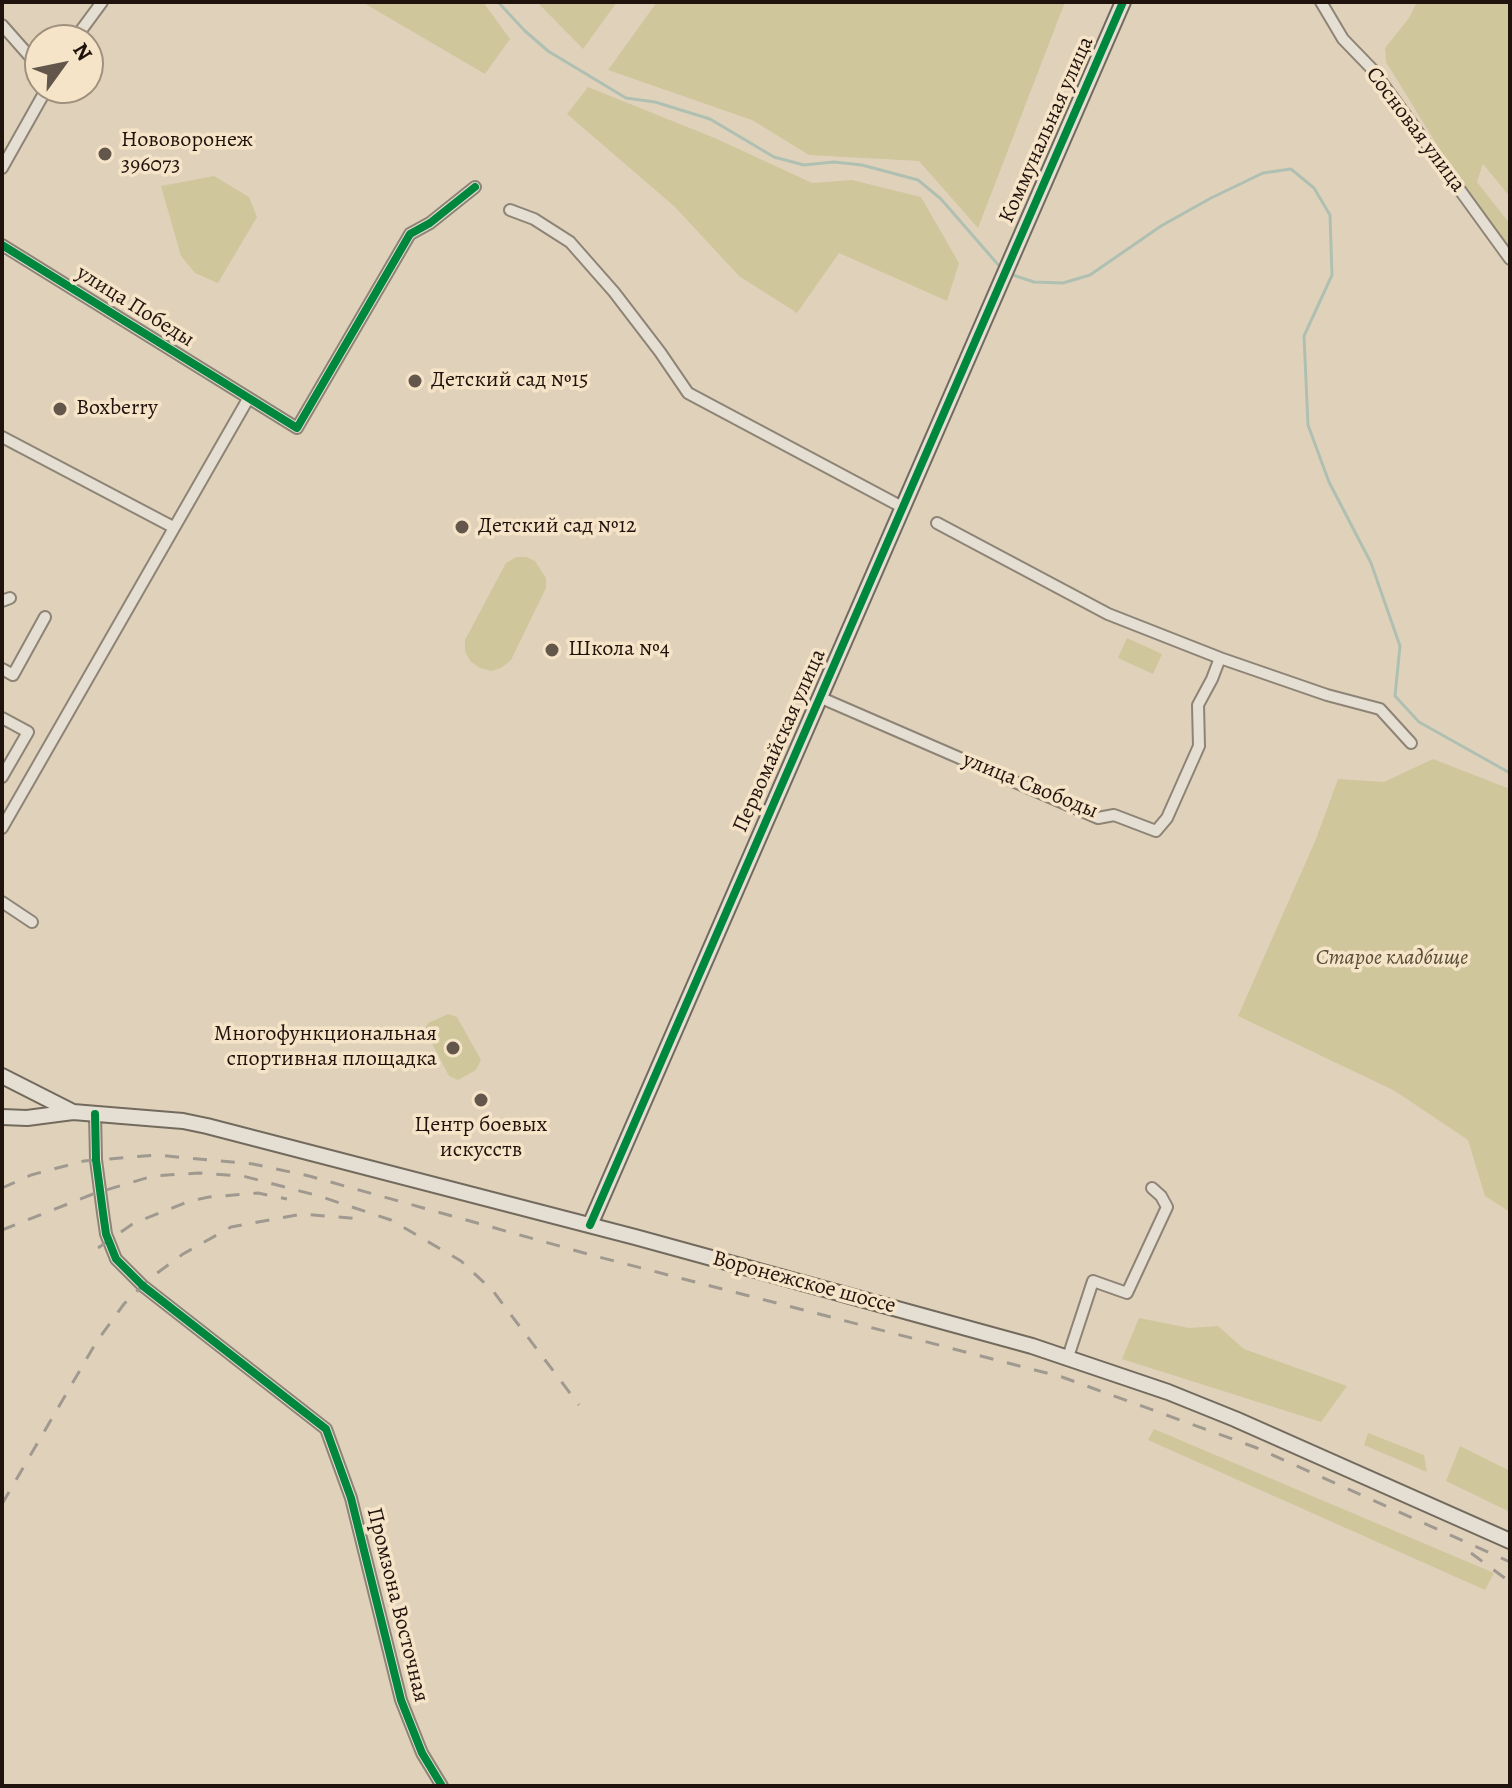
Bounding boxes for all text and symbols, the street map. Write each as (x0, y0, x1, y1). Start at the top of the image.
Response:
north arrow (24, 24, 104, 104)
street label: Коммунальная улица (994, 33, 1100, 227)
text: N (66, 37, 99, 67)
street label: Сосновая улица (1359, 62, 1471, 198)
place label: Нововоронеж 396073 (121, 128, 253, 180)
marker: Нововоронеж 396073 (96, 145, 114, 163)
street label: улица Победы (71, 260, 199, 354)
place label: Детский сад №15 (431, 368, 588, 394)
marker: Детский сад №15 (406, 372, 424, 390)
place label: Boxberry (76, 396, 158, 422)
marker: Boxberry (51, 400, 69, 418)
place label: Детский сад №12 (478, 514, 636, 540)
marker: Детский сад №12 (453, 518, 471, 536)
place label: Школа №4 (568, 637, 670, 663)
marker: Школа №4 (543, 641, 561, 659)
street label: Первомайская улица (728, 645, 832, 837)
street label: улица Свободы (958, 747, 1102, 825)
park label: Старое кладбище (1316, 946, 1468, 972)
place label: Многофункциональная спортивная площадка (214, 1022, 437, 1074)
marker: Многофункциональная спортивная площадка (444, 1039, 462, 1057)
marker: Центр боевых искусств (472, 1091, 490, 1109)
place label: Центр боевых искусств (415, 1113, 547, 1164)
street label: Воронежское шоссе (709, 1246, 899, 1320)
street label: Промзона Восточная (360, 1505, 434, 1705)

